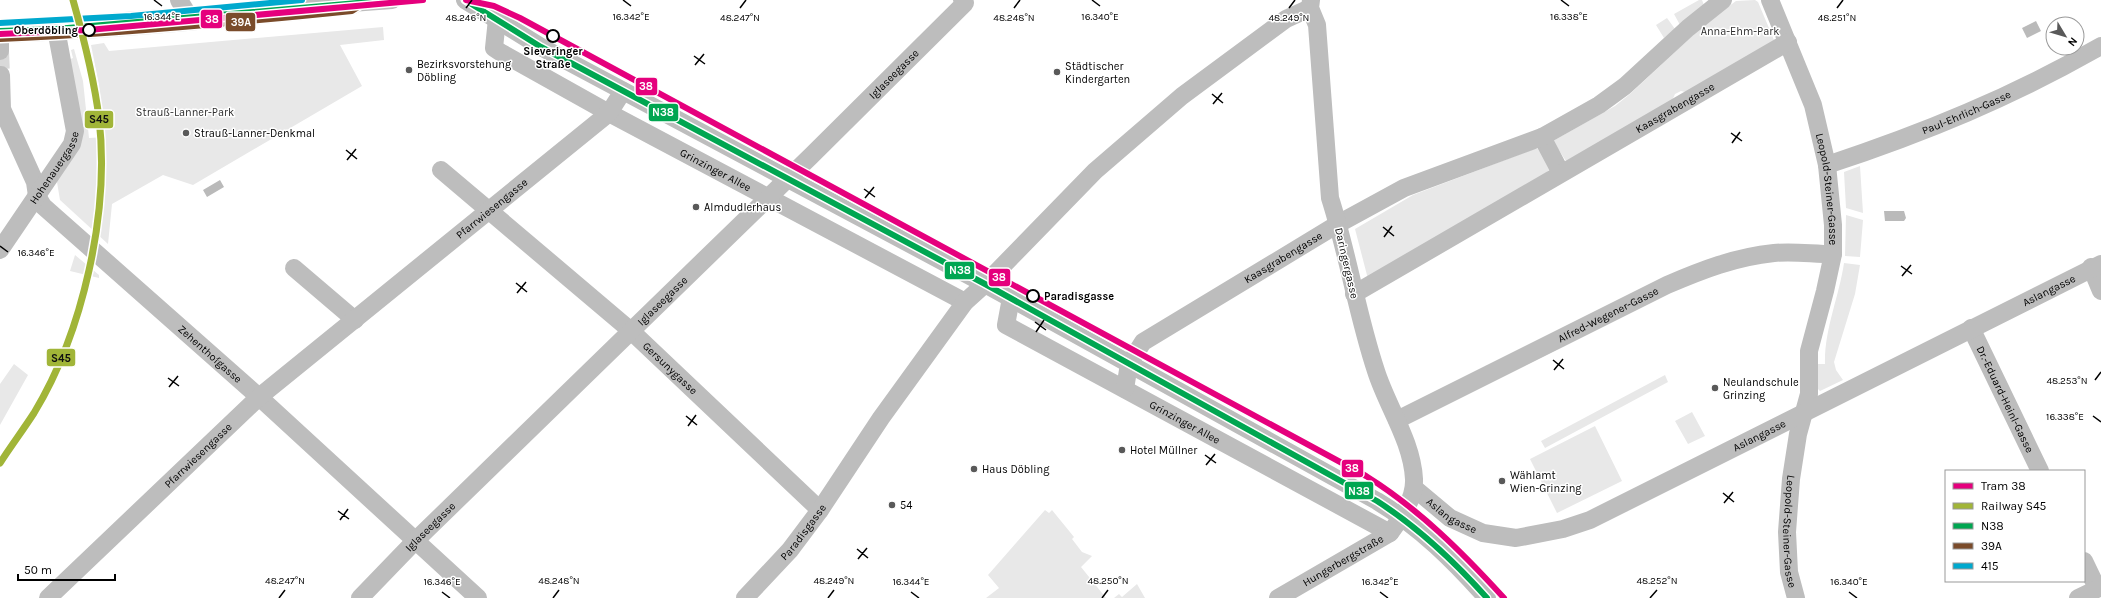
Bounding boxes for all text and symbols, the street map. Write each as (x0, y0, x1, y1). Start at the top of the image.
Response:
line badge: 38 (200, 9, 223, 29)
text: 16.344°E (144, 11, 180, 23)
text: 16.342°E (612, 11, 650, 23)
text: 16.340°E (1081, 11, 1119, 23)
text: 16.338°E (1550, 11, 1588, 23)
line badge: 39A (225, 12, 256, 32)
text: 48.246°N (446, 12, 486, 24)
text: 48.247°N (720, 12, 760, 24)
text: 48.248°N (993, 12, 1035, 24)
text: 48.249°N (1269, 12, 1309, 24)
text: 48.251°N (1818, 12, 1856, 24)
text: 38 (205, 13, 219, 26)
text: 39A (231, 16, 251, 29)
north arrow (2045, 16, 2085, 56)
marker: Oberdöbling (82, 23, 96, 37)
place label: Oberdöbling (14, 24, 79, 37)
park label: Anna-Ehm-Park (1701, 25, 1779, 38)
marker: Sieveringer Straße (546, 29, 560, 43)
text: N (2065, 35, 2080, 49)
place label: Sieveringer Straße (523, 45, 583, 71)
street label: Iglaseegasse (866, 46, 922, 102)
place label: Bezirksvorstehung Döbling (417, 58, 512, 84)
place label: Städtischer Kindergarten (1065, 60, 1130, 86)
marker: Bezirksvorstehung Döbling (404, 65, 414, 75)
marker: Städtischer Kindergarten (1052, 67, 1062, 77)
line badge: 38 (635, 77, 658, 96)
text: 38 (639, 80, 653, 93)
street label: Kaasgrabengasse (1633, 80, 1717, 136)
street label: Paul-Ehrlich-Gasse (1920, 88, 2013, 137)
line badge: N38 (648, 103, 679, 122)
park label: Strauß-Lanner-Park (136, 106, 234, 119)
text: N38 (652, 106, 674, 119)
line badge: S45 (84, 110, 114, 129)
text: S45 (89, 113, 109, 126)
place label: Strauß-Lanner-Denkmal (194, 127, 315, 140)
marker: Strauß-Lanner-Denkmal (181, 128, 191, 138)
street label: Hohenauergasse (27, 130, 82, 207)
street label: Leopold-Steiner-Gasse (1813, 132, 1839, 245)
street label: Grinzinger Allee (678, 146, 753, 194)
street label: Pfarrwiesengasse (454, 176, 531, 242)
place label: Almdudlerhaus (704, 201, 781, 214)
marker: Almdudlerhaus (691, 202, 701, 212)
street label: Daringergasse (1332, 226, 1361, 300)
street label: Kaasgrabengasse (1242, 229, 1325, 286)
text: 16.346°E (17, 247, 55, 259)
line badge: N38 (944, 261, 975, 280)
text: N38 (949, 264, 971, 277)
line badge: 38 (988, 268, 1011, 287)
text: 38 (992, 271, 1006, 284)
street label: Aslangasse (2020, 272, 2078, 309)
street label: Iglaseegasse (635, 273, 691, 328)
street label: Alfred-Wegener-Gasse (1556, 284, 1661, 345)
marker: Paradisgasse (1026, 289, 1040, 303)
place label: Paradisgasse (1044, 290, 1114, 303)
street label: Zehenthofgasse (175, 322, 245, 386)
street label: Gersunygasse (640, 340, 700, 398)
street label: Dr.-Eduard-Heinl-Gasse (1974, 344, 2036, 455)
line badge: S45 (46, 348, 76, 367)
text: S45 (51, 352, 71, 365)
text: 48.253°N (2046, 375, 2088, 387)
place label: Neulandschule Grinzing (1723, 376, 1799, 402)
marker: Neulandschule Grinzing (1710, 383, 1720, 393)
street label: Grinzinger Allee (1147, 398, 1223, 447)
text: 16.338°E (2046, 411, 2084, 423)
street label: Aslangasse (1731, 417, 1788, 454)
street label: Pfarrwiesengasse (162, 420, 235, 491)
place label: Hotel Müllner (1130, 444, 1197, 457)
marker: Hotel Müllner (1117, 445, 1127, 455)
line badge: 38 (1341, 459, 1364, 478)
text: 38 (1345, 462, 1359, 475)
place label: Haus Döbling (982, 463, 1050, 476)
marker: Haus Döbling (969, 464, 979, 474)
place label: Wählamt Wien-Grinzing (1510, 469, 1582, 495)
legend (1945, 470, 2085, 582)
street label: Leopold-Steiner-Gasse (1780, 474, 1799, 590)
marker: Wählamt Wien-Grinzing (1497, 476, 1507, 486)
text: Tram 38 (1981, 479, 2026, 493)
line badge: N38 (1344, 481, 1374, 500)
text: N38 (1348, 485, 1370, 498)
street label: Aslangasse (1424, 495, 1479, 536)
street label: Iglaseegasse (403, 499, 458, 554)
place label: 54 (900, 499, 912, 512)
text: Railway S45 (1981, 499, 2047, 513)
marker: 54 (887, 500, 897, 510)
street label: Paradisgasse (778, 502, 829, 563)
text: N38 (1981, 519, 2004, 533)
street label: Hungerbergstraße (1300, 532, 1386, 589)
text: 39A (1981, 539, 2002, 553)
scale bar (18, 556, 115, 582)
text: 415 (1981, 559, 1999, 573)
text: 50 m (24, 563, 52, 577)
text: 48.247°N (265, 575, 305, 587)
text: 48.248°N (538, 575, 580, 587)
text: 48.249°N (814, 575, 854, 587)
text: 48.250°N (1087, 575, 1129, 587)
text: 48.252°N (1637, 575, 1678, 587)
text: 16.346°E (423, 576, 461, 588)
text: 16.344°E (893, 576, 929, 588)
text: 16.342°E (1361, 576, 1399, 588)
text: 16.340°E (1830, 576, 1868, 588)

